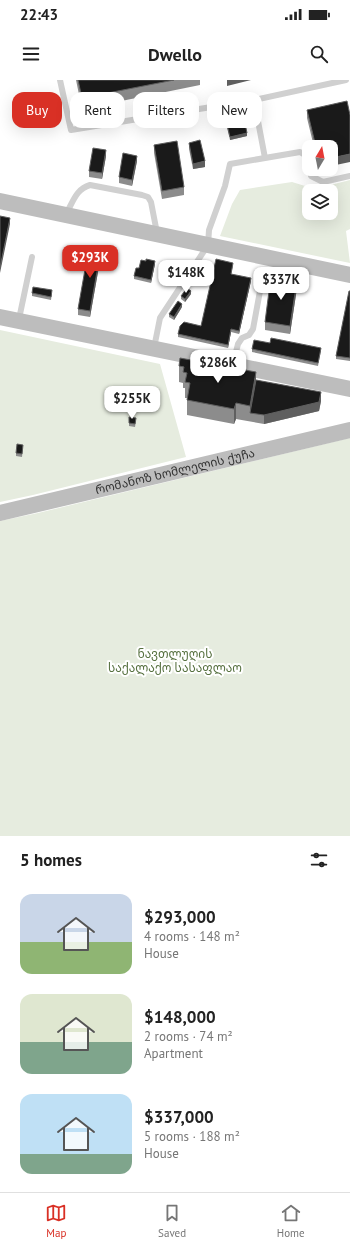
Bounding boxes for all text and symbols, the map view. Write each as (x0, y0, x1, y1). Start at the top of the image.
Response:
text: 22:43 (20, 5, 58, 24)
icon: menu (20, 43, 42, 65)
text: Dwello (148, 43, 202, 66)
icon: search (308, 43, 330, 65)
chip: Buy (12, 92, 62, 128)
chip: Rent (70, 92, 125, 128)
chip: Filters (133, 92, 199, 128)
chip: New (207, 92, 262, 128)
north arrow (302, 140, 338, 176)
map controls (302, 140, 338, 220)
button: layers (302, 184, 338, 220)
pin: $293K (62, 245, 118, 279)
text: $293K (71, 249, 109, 266)
pin: $148K (158, 260, 214, 294)
text: $148K (167, 264, 205, 281)
pin: $337K (253, 267, 309, 301)
text: $337K (262, 271, 300, 288)
pin: $286K (190, 350, 246, 384)
text: $286K (199, 354, 237, 371)
pin: $255K (104, 386, 160, 420)
text: $255K (113, 390, 151, 407)
street label: რომანოზ ხომლელის ქუჩა (94, 445, 256, 497)
park label: ნავთლუღის საქალაქო სასაფლაო (108, 646, 242, 676)
text: 5 homes (20, 849, 82, 871)
icon: filters (308, 849, 330, 871)
text: $293,000 (144, 906, 216, 928)
icon: home (52, 910, 100, 958)
text: 4 rooms · 148 m² (144, 928, 240, 945)
text: House (144, 945, 179, 962)
text: $148,000 (144, 1006, 216, 1028)
icon: home (52, 1010, 100, 1058)
text: 2 rooms · 74 m² (144, 1028, 233, 1045)
text: Apartment (144, 1045, 203, 1062)
text: $337,000 (144, 1106, 214, 1128)
icon: home (52, 1110, 100, 1158)
text: 5 rooms · 188 m² (144, 1128, 240, 1145)
text: House (144, 1145, 179, 1162)
tab: Map (45, 1202, 67, 1240)
tab: Saved (158, 1202, 186, 1240)
tab: Home (277, 1202, 305, 1240)

